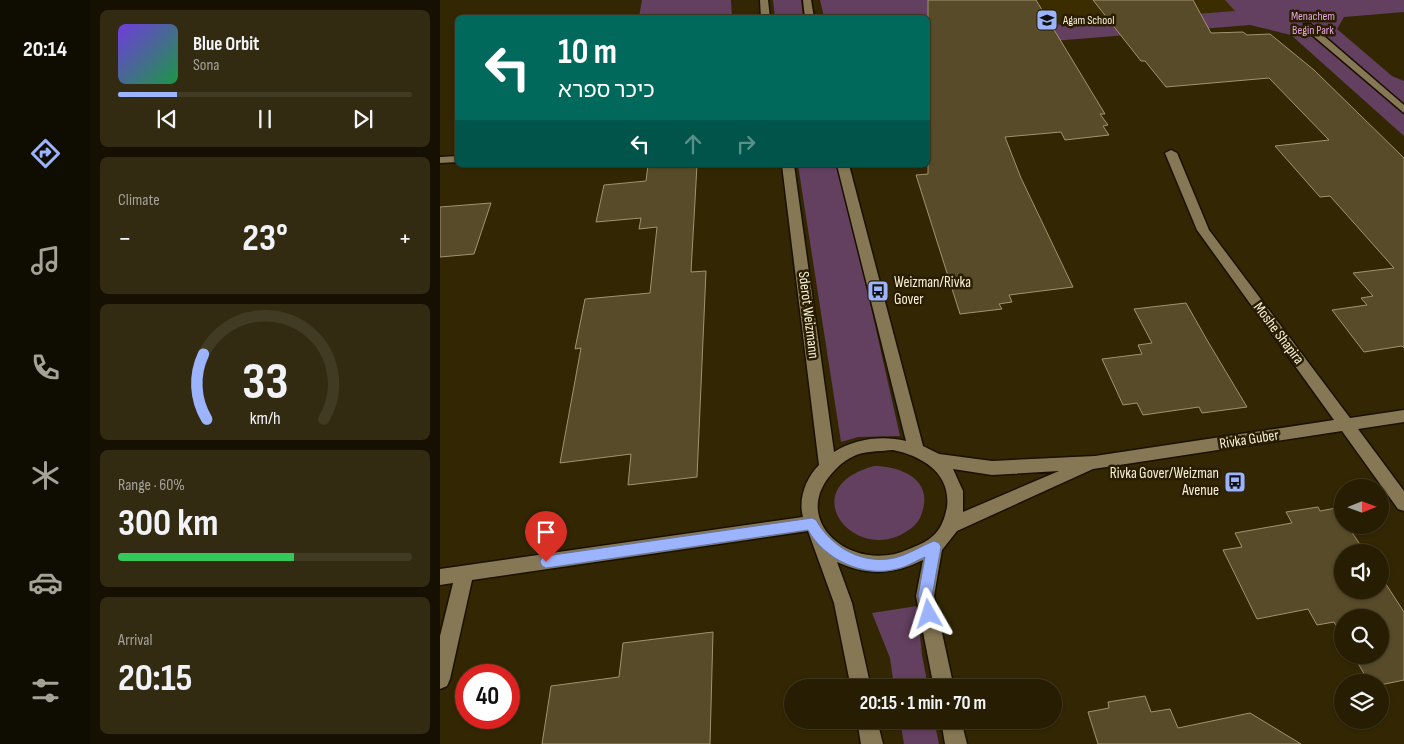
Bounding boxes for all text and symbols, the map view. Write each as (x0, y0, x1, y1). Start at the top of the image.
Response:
school or university icon: Agam School (1035, 8, 1059, 32)
park label: Menachem Begin Park (1291, 9, 1335, 38)
place label: Agam School (1062, 13, 1114, 28)
text: 10 m (558, 31, 617, 74)
text: Blue Orbit (193, 33, 259, 56)
icon: left (475, 35, 540, 100)
text: 20:14 (23, 36, 67, 63)
text: Sona (193, 56, 220, 75)
text: כיכר ספרא (558, 77, 655, 104)
icon: previous (153, 105, 181, 133)
icon: pause (251, 105, 279, 133)
icon: next (349, 105, 377, 133)
icon: left (626, 130, 654, 158)
icon: ahead (679, 130, 707, 158)
icon: right (732, 130, 760, 158)
icon: directions (28, 136, 63, 171)
text: Climate (118, 191, 160, 210)
text: 23° (242, 216, 288, 261)
text: − (118, 222, 132, 255)
text: + (398, 222, 412, 255)
icon: music (28, 243, 63, 278)
street label: Sderot Weizmann (794, 270, 823, 360)
place label: Weizman/Rivka Gover (894, 273, 971, 309)
bus stop icon: Weizman/Rivka Gover (866, 279, 890, 303)
street label: Moshe Shapira (1249, 299, 1308, 368)
icon: phone (28, 350, 63, 385)
text: 33 (242, 351, 288, 414)
text: km/h (250, 408, 280, 429)
street label: Rivka Guber (1218, 425, 1281, 454)
icon: climate (28, 458, 63, 493)
place label: Rivka Gover/Weizman Avenue (1110, 464, 1219, 500)
bus stop icon: Rivka Gover/Weizman Avenue (1223, 470, 1247, 494)
text: Range · 60% (118, 476, 185, 495)
north arrow (1334, 479, 1389, 534)
map controls (1334, 479, 1389, 729)
text: 300 km (118, 501, 218, 546)
pin (525, 511, 567, 562)
icon: arrive (532, 518, 560, 546)
button: sound (1334, 544, 1389, 599)
icon: car (28, 565, 63, 600)
position arrow (902, 587, 954, 639)
button: search (1334, 609, 1389, 664)
text: Arrival (118, 631, 152, 650)
text: 20:15 (118, 656, 192, 701)
speed limit sign: 40 (455, 664, 520, 729)
icon: filters (28, 673, 63, 708)
button: layers (1334, 674, 1389, 729)
text: 20:15 · 1 min · 70 m (860, 692, 986, 715)

